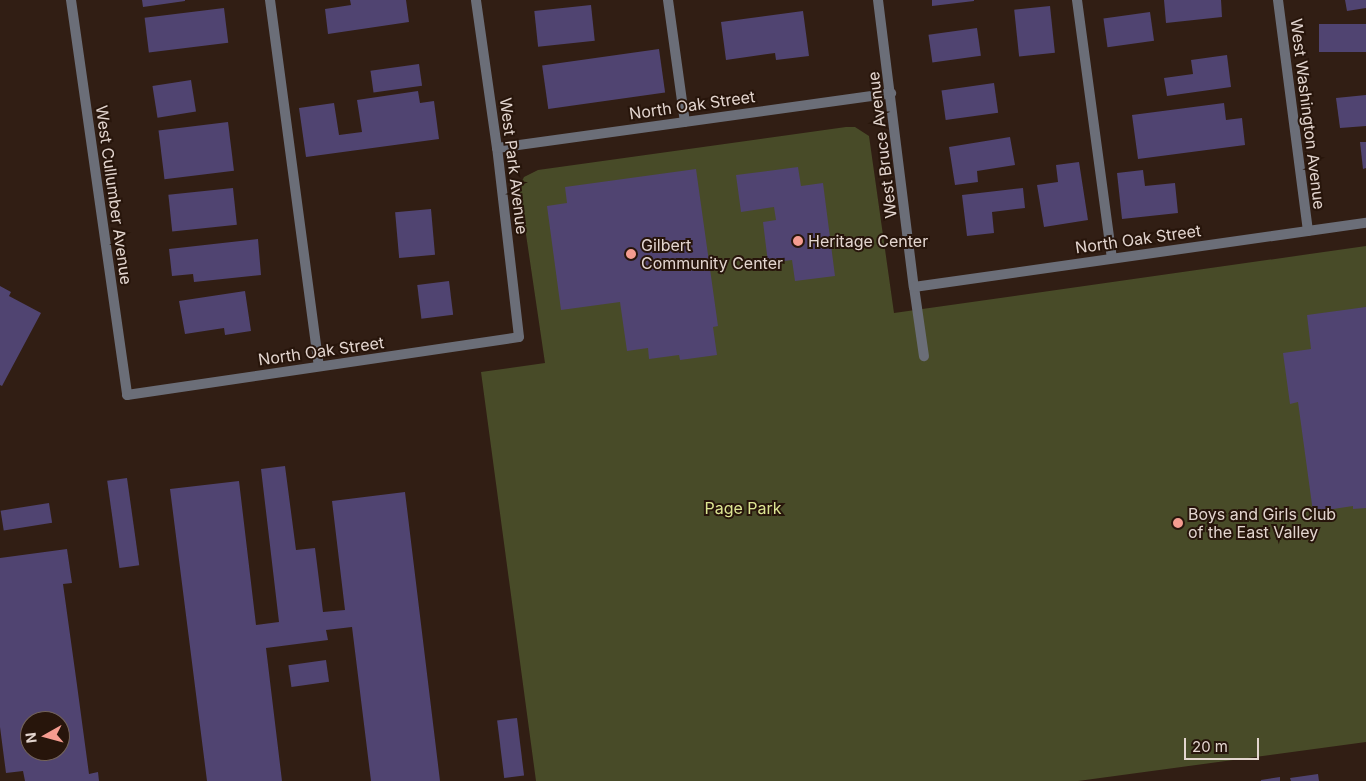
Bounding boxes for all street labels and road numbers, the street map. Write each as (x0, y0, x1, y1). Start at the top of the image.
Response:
street label: West Washington Avenue (1287, 17, 1329, 211)
street label: West Bruce Avenue (863, 71, 901, 219)
street label: North Oak Street (628, 87, 756, 123)
street label: West Park Avenue (496, 97, 532, 235)
street label: West Cullumber Avenue (92, 104, 136, 286)
street label: North Oak Street (1074, 221, 1202, 257)
street label: North Oak Street (257, 333, 385, 369)

